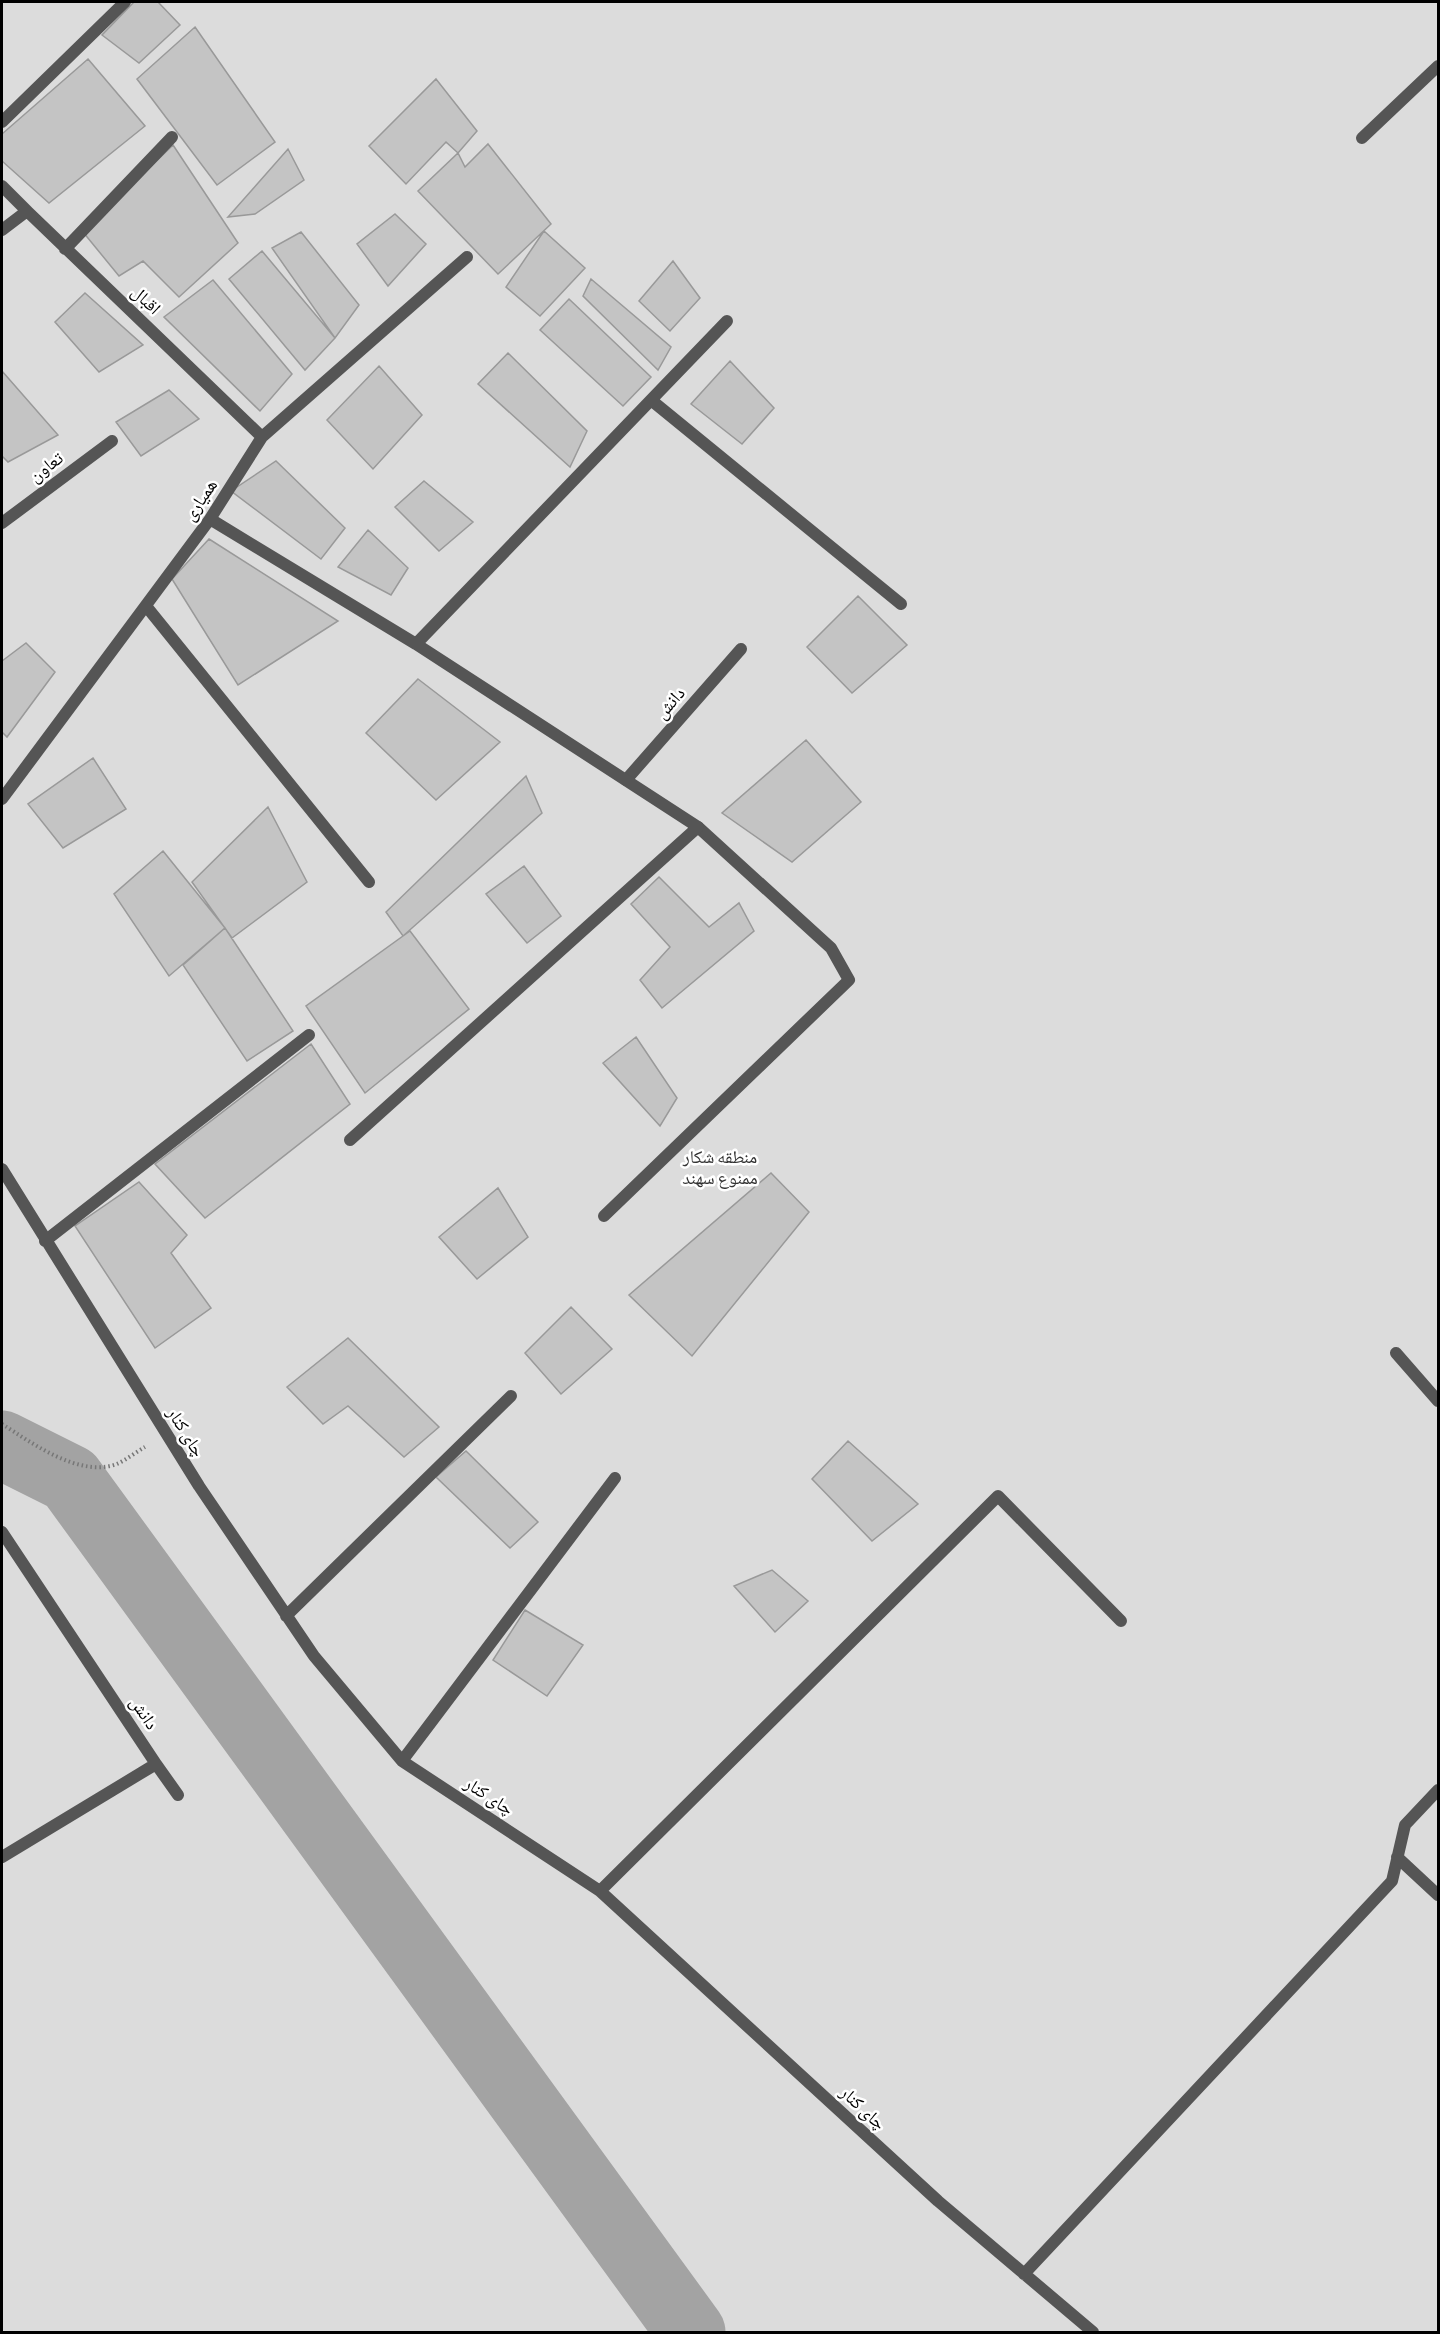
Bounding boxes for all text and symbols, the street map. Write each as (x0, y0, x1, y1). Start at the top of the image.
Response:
street label: اقبال (127, 283, 163, 319)
street label: تعاون (26, 449, 67, 487)
street label: همیاری (181, 477, 222, 525)
street label: دانش (652, 685, 690, 723)
park label: منطقه شکار ممنوع سهند (682, 1149, 758, 1189)
street label: چای کنار (162, 1404, 207, 1461)
street label: دانش (125, 1694, 160, 1734)
street label: چای کنار (459, 1774, 516, 1820)
street label: چای کنار (835, 2083, 888, 2135)

